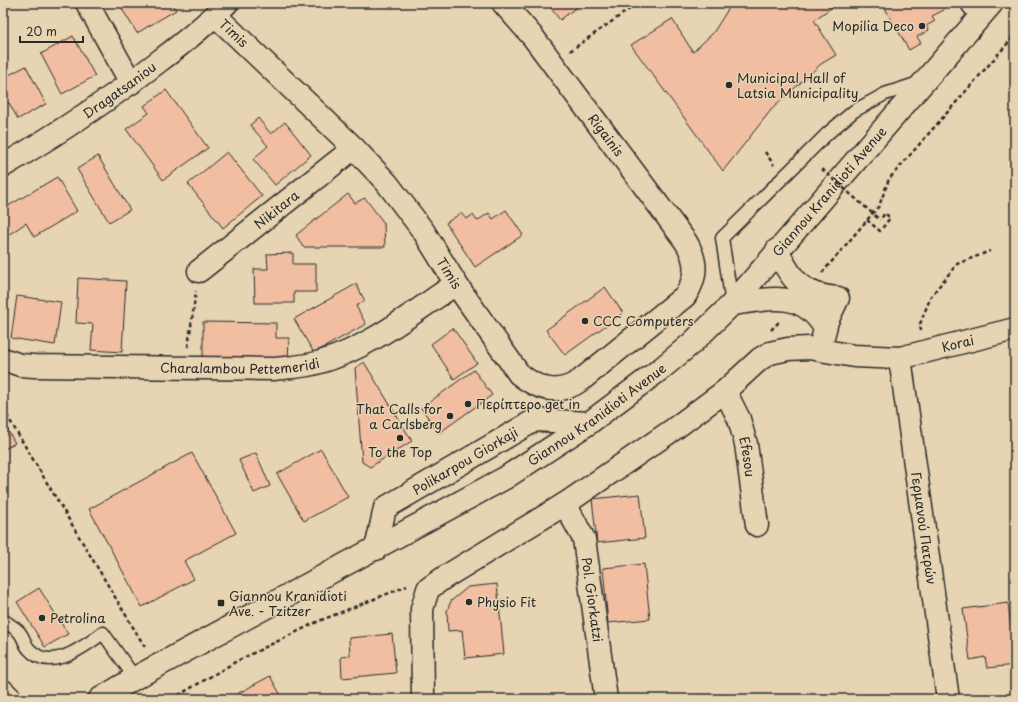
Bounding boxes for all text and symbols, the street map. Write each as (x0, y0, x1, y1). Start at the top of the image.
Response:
street label: Timis (215, 14, 253, 51)
place label: Mopilia Deco (832, 16, 914, 35)
scale bar (20, 18, 83, 44)
marker: Mopilia Deco (917, 21, 927, 31)
text: 20 m (26, 22, 57, 40)
street label: Dragatsaniou (79, 57, 160, 123)
place label: Municipal Hall of Latsia Municipality (737, 68, 858, 102)
marker: Municipal Hall of Latsia Municipality (724, 80, 734, 90)
street label: Rigainis (584, 109, 629, 160)
street label: Giannou Kranidioti Avenue (768, 122, 890, 260)
street label: Nikitara (250, 185, 303, 233)
street label: Timis (433, 253, 466, 292)
place label: CCC Computers (593, 311, 694, 330)
marker: CCC Computers (580, 316, 590, 326)
street label: Korai (940, 330, 976, 356)
street label: Charalambou Pettemeridi (160, 353, 322, 378)
street label: Giannou Kranidioti Avenue (523, 358, 670, 470)
place label: Περίπτερο get in (476, 394, 580, 413)
place label: That Calls for a Carlsberg (356, 399, 443, 433)
marker: Περίπτερο get in (463, 399, 473, 409)
marker: That Calls for a Carlsberg (445, 411, 455, 421)
street label: Polikarpou Giorkaji (409, 422, 521, 499)
marker: To the Top (395, 433, 405, 443)
street label: Efesou (735, 434, 760, 478)
place label: To the Top (368, 442, 432, 461)
street label: Γερμανού Πατρών (907, 471, 942, 586)
street label: Pol. Giorkatzi (578, 556, 608, 643)
place label: Giannou Kranidioti Ave. - Tzitzer (229, 586, 347, 620)
place label: Physio Fit (477, 592, 536, 611)
marker: Physio Fit (464, 597, 474, 607)
marker: Giannou Kranidioti Ave. - Tzitzer (216, 598, 226, 608)
place label: Petrolina (50, 608, 106, 627)
marker: Petrolina (37, 613, 47, 623)

